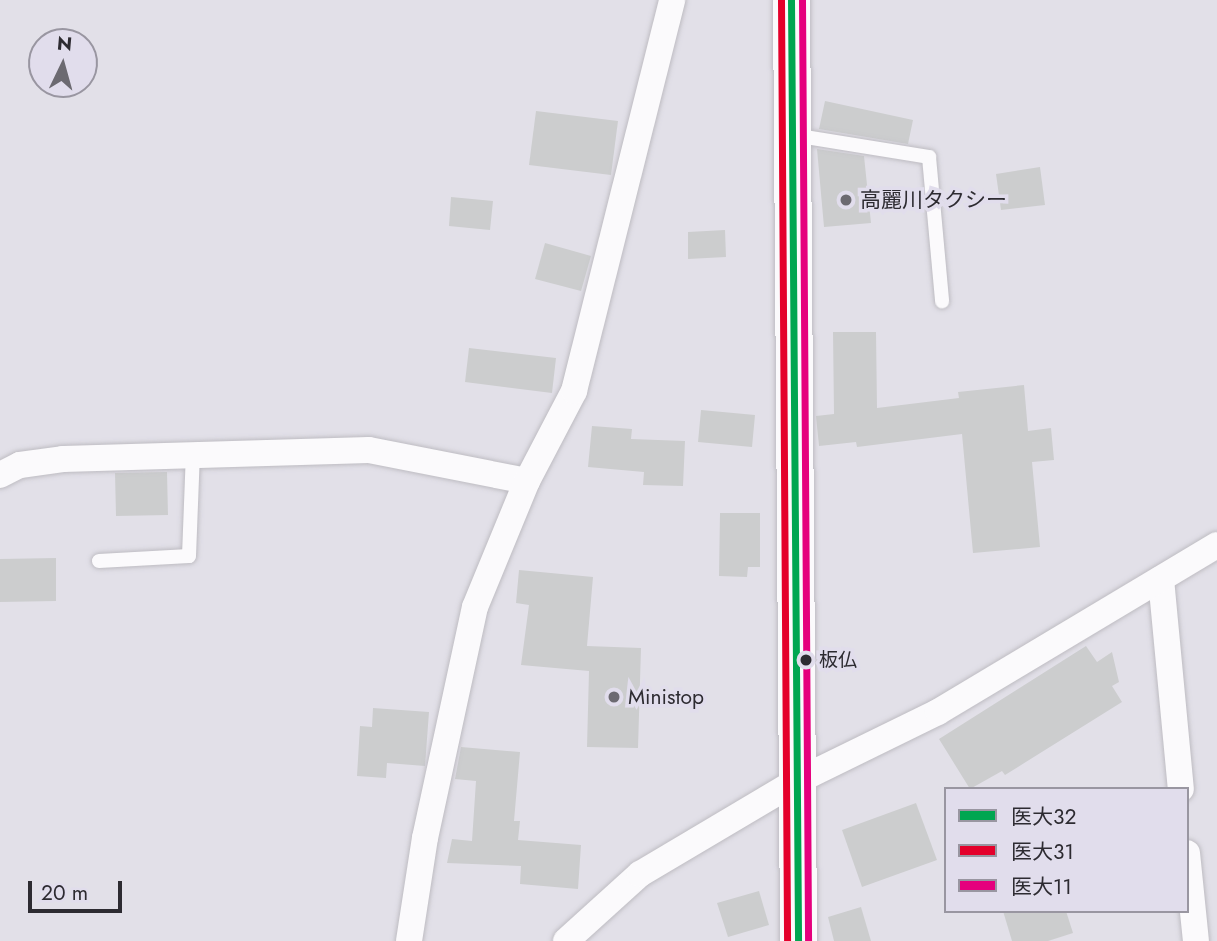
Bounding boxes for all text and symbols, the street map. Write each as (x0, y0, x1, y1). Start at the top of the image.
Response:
north arrow (28, 28, 98, 98)
text: N (56, 29, 73, 58)
place label: 高麗川タクシー (860, 187, 1007, 213)
marker: 高麗川タクシー (838, 192, 854, 208)
place label: 板仏 (819, 649, 857, 671)
marker: 板仏 (799, 653, 813, 667)
place label: Ministop (628, 684, 704, 710)
marker: Ministop (606, 689, 622, 705)
legend (944, 787, 1189, 913)
text: 医大32 (1011, 802, 1076, 832)
text: 医大31 (1011, 837, 1074, 867)
scale bar (32, 867, 126, 911)
text: 医大11 (1011, 872, 1072, 902)
text: 20 m (41, 878, 88, 908)

